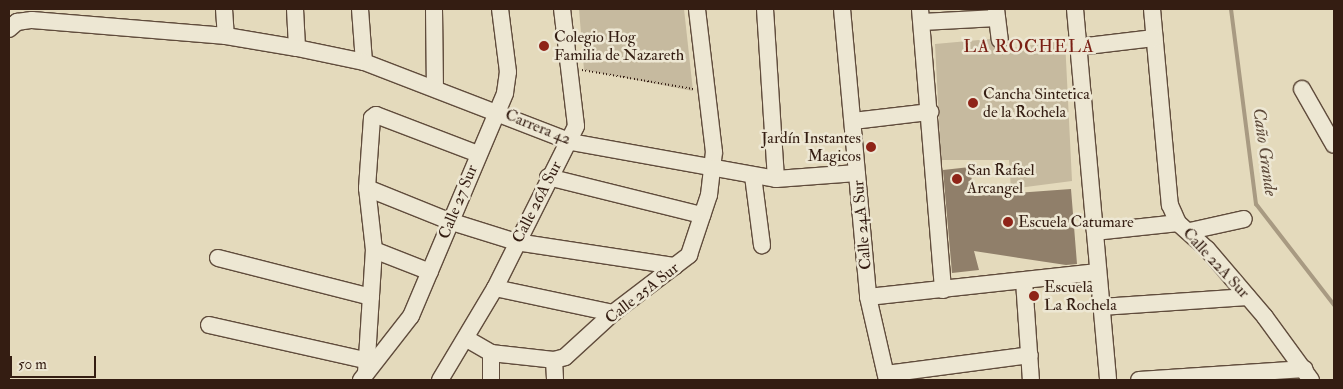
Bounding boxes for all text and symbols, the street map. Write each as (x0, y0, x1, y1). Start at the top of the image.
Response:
place label: Colegio Hog Familia de Nazareth (554, 27, 684, 65)
district label: LA ROCHELA (962, 36, 1096, 58)
marker: Colegio Hog Familia de Nazareth (538, 40, 550, 52)
place label: Cancha Sintetica de la Rochela (983, 84, 1090, 122)
marker: Cancha Sintetica de la Rochela (967, 97, 979, 109)
street label: Carrera 42 (502, 105, 574, 149)
water label: Caño Grande (1247, 107, 1281, 197)
place label: Jardín Instantes Magicos (761, 128, 861, 166)
marker: Jardín Instantes Magicos (865, 141, 877, 153)
street label: Calle 26A Sur (508, 158, 566, 246)
place label: San Rafael Arcangel (967, 160, 1035, 198)
street label: Calle 27 Sur (434, 162, 482, 242)
marker: San Rafael Arcangel (951, 173, 963, 185)
street label: Calle 24A Sur (849, 179, 875, 271)
place label: Escuela Catumare (1018, 212, 1134, 232)
marker: Escuela Catumare (1002, 216, 1014, 228)
street label: Calle 22A Sur (1179, 224, 1253, 302)
street label: Calle 25A Sur (601, 258, 683, 328)
place label: Escuela La Rochela (1044, 277, 1117, 315)
marker: Escuela La Rochela (1028, 290, 1040, 302)
scale bar (12, 346, 99, 378)
text: 50 m (18, 355, 47, 374)

